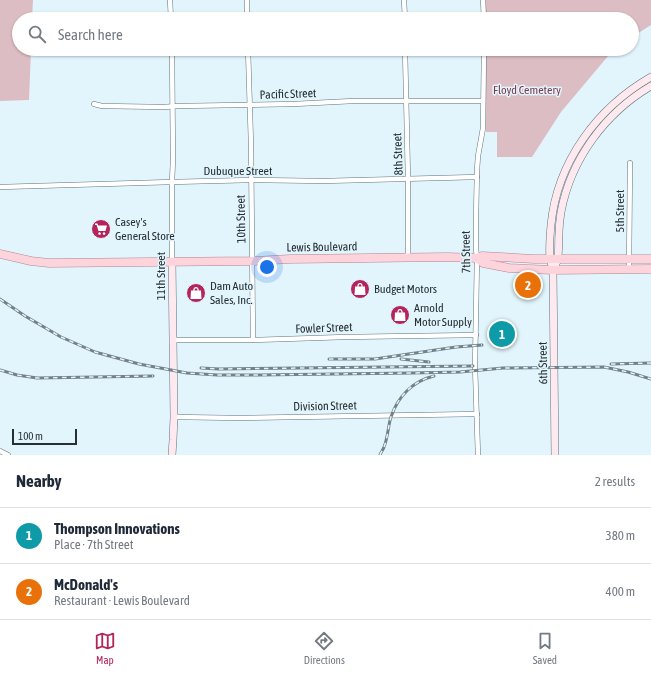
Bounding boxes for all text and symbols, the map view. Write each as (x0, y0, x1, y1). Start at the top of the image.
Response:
search box (12, 12, 639, 56)
icon: search (26, 23, 48, 45)
text: Search here (58, 26, 123, 43)
park label: Floyd Cemetery (493, 83, 561, 97)
street label: Pacific Street (259, 86, 317, 102)
street label: 8th Street (390, 132, 406, 176)
street label: Dubuque Street (204, 164, 273, 178)
street label: 5th Street (613, 189, 627, 232)
street label: 10th Street (234, 194, 248, 243)
place label: Casey's General Store (115, 215, 175, 243)
supermarket icon: Casey's General Store (90, 218, 112, 240)
street label: 7th Street (459, 230, 473, 274)
street label: Lewis Boulevard (286, 239, 358, 255)
street label: 11th Street (154, 251, 168, 300)
your location (257, 257, 277, 277)
pin: 2 (515, 270, 541, 300)
shop icon: Budget Motors (349, 278, 371, 300)
place label: Dam Auto Sales, Inc. (210, 279, 254, 307)
shop icon: Dam Auto Sales, Inc. (185, 282, 207, 304)
place label: Budget Motors (374, 282, 437, 296)
place label: Arnold Motor Supply (414, 301, 472, 329)
shop icon: Arnold Motor Supply (389, 304, 411, 326)
pin: 1 (489, 319, 515, 349)
street label: Fowler Street (295, 320, 353, 336)
street label: 6th Street (536, 341, 550, 385)
street label: Division Street (293, 398, 357, 414)
scale bar (12, 427, 77, 446)
text: 100 m (18, 430, 43, 442)
text: Nearby (16, 471, 62, 491)
text: 2 results (595, 474, 635, 489)
text: Thompson Innovations (54, 520, 180, 537)
text: 1 (26, 528, 32, 543)
text: 380 m (606, 528, 635, 543)
text: Place · 7th Street (54, 537, 133, 552)
text: McDonald's (54, 576, 118, 593)
text: 2 (26, 584, 32, 599)
text: 400 m (606, 584, 635, 599)
text: Restaurant · Lewis Boulevard (54, 593, 190, 608)
tab: Map (94, 630, 116, 666)
tab: Directions (304, 630, 345, 666)
tab: Saved (533, 630, 557, 666)

